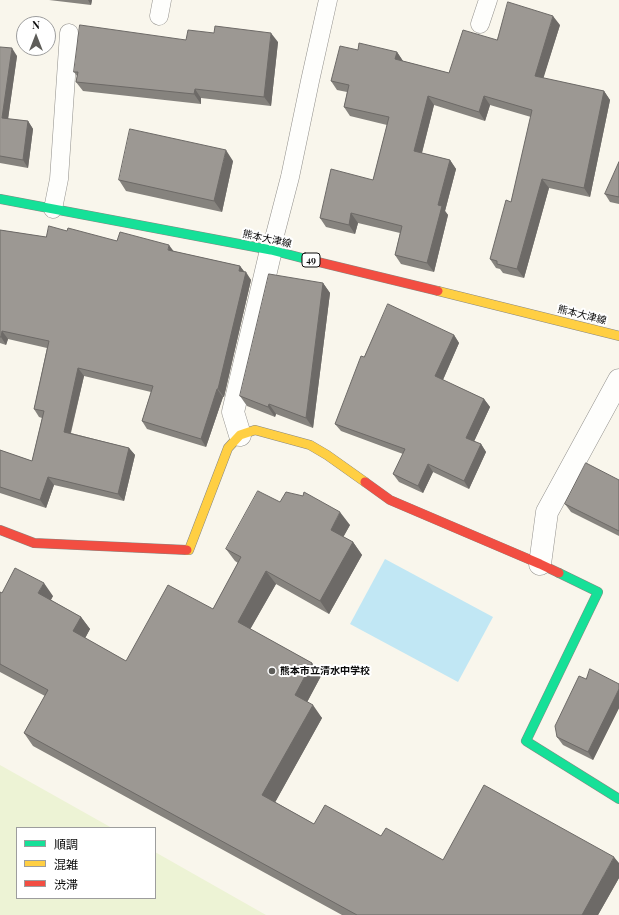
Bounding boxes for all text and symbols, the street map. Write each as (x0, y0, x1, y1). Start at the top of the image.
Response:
north arrow (16, 16, 56, 56)
text: N (32, 17, 40, 32)
street label: 熊本大津線 (241, 228, 293, 250)
road number: 49 (302, 253, 320, 267)
street label: 熊本大津線 (556, 303, 608, 327)
place label: 熊本市立清水中学校 (280, 665, 370, 677)
marker: 熊本市立清水中学校 (267, 666, 277, 676)
legend (16, 827, 156, 899)
text: 順調 (54, 836, 78, 852)
text: 混雑 (54, 856, 78, 872)
text: 渋滞 (54, 876, 78, 892)

